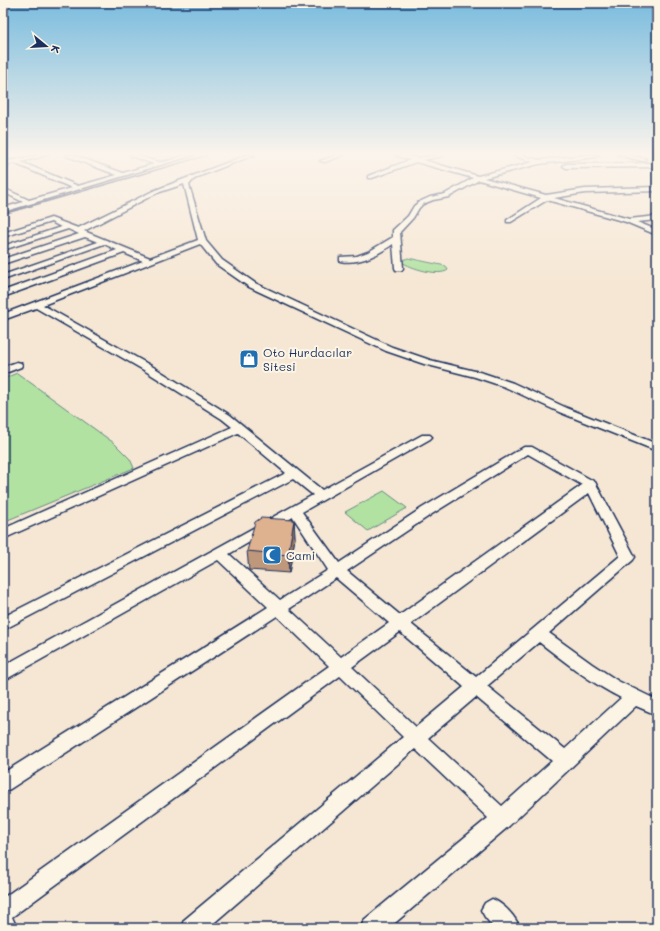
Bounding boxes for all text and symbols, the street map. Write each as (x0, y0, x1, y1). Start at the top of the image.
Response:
north arrow (26, 26, 66, 66)
text: K (48, 43, 64, 55)
place label: Oto Hurdacılar Sitesi (263, 344, 352, 374)
shop icon: Oto Hurdacılar Sitesi (238, 348, 260, 370)
mosque icon: Cami (261, 544, 283, 566)
place label: Cami (286, 547, 315, 563)

